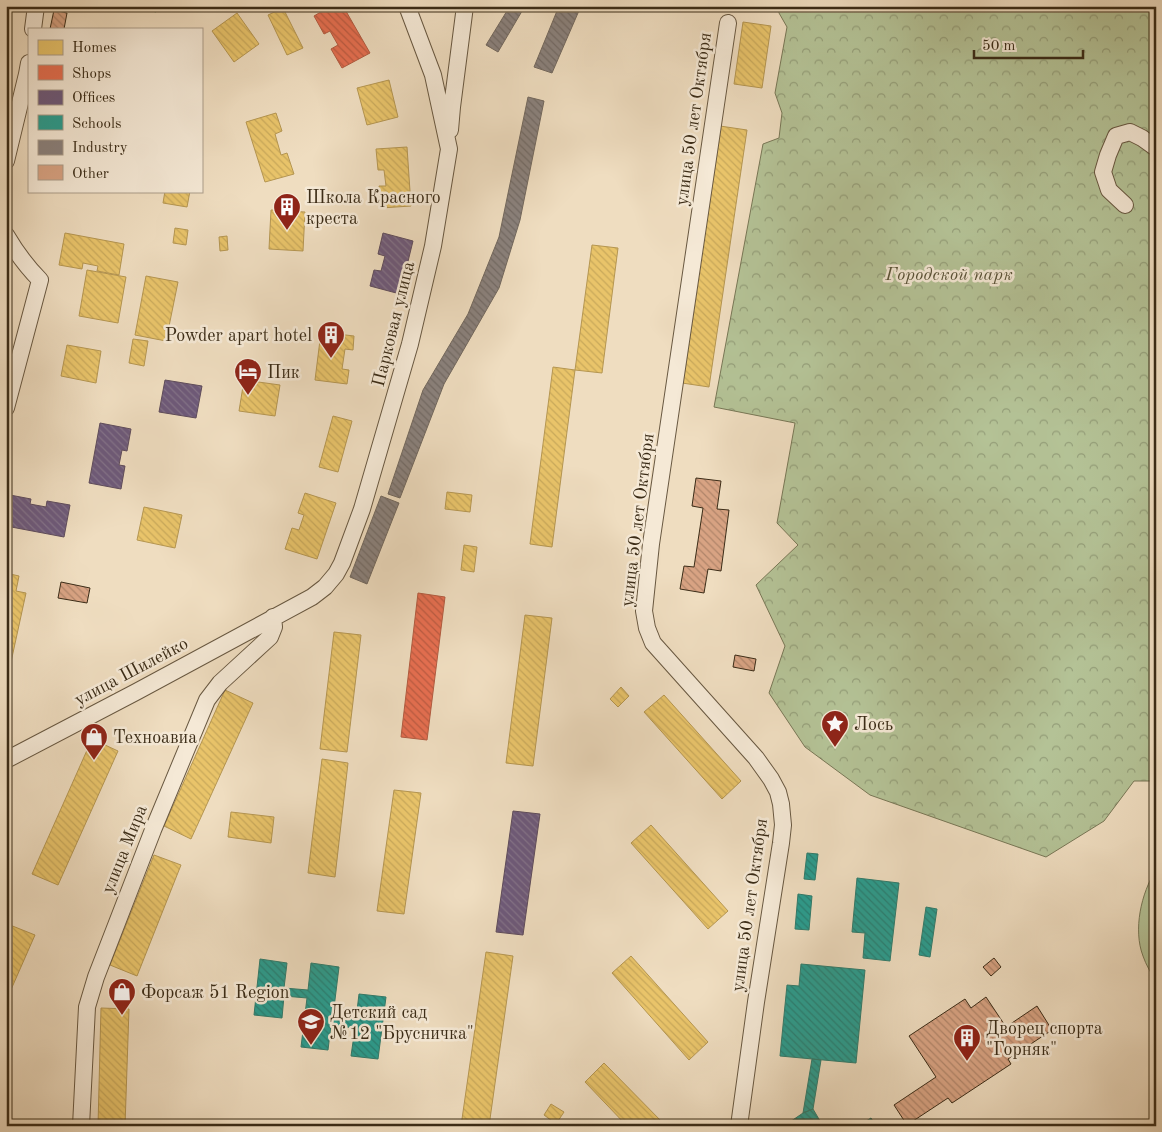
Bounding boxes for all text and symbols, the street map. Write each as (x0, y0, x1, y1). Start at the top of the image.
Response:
legend (28, 28, 202, 192)
scale bar (974, 28, 1083, 60)
street label: улица 50 лет Октября (673, 31, 715, 207)
text: 50 m (982, 39, 1016, 54)
text: Homes (72, 41, 117, 56)
text: Shops (72, 67, 111, 82)
text: Offices (72, 91, 115, 106)
text: Schools (72, 117, 121, 132)
text: Industry (72, 141, 128, 156)
text: Other (72, 167, 109, 182)
place label: Школа Красного креста (306, 189, 441, 228)
building icon: Школа Красного креста (272, 192, 302, 231)
street label: Парковая улица (370, 260, 418, 389)
park label: Городской парк (884, 266, 1013, 284)
building icon: Powder apart hotel (316, 320, 346, 359)
place label: Powder apart hotel (165, 327, 312, 345)
hotel icon: Пик (233, 357, 263, 396)
place label: Пик (267, 364, 300, 382)
street label: улица 50 лет Октября (618, 432, 658, 608)
street label: улица Шилейко (72, 634, 191, 709)
place icon: Лось (820, 709, 850, 748)
place label: Лось (854, 716, 893, 734)
shop icon: Техноавиа (79, 722, 109, 761)
place label: Техноавиа (113, 729, 197, 747)
street label: улица Мира (99, 802, 151, 896)
street label: улица 50 лет Октября (729, 817, 771, 993)
shop icon: Форсаж 51 Region (107, 977, 137, 1016)
place label: Форсаж 51 Region (141, 984, 290, 1002)
place label: Детский сад №12 "Брусничка" (330, 1004, 474, 1043)
school or university icon: Детский сад №12 "Брусничка" (296, 1007, 326, 1046)
place label: Дворец спорта "Горняк" (986, 1020, 1103, 1059)
building icon: Дворец спорта "Горняк" (952, 1023, 982, 1062)

